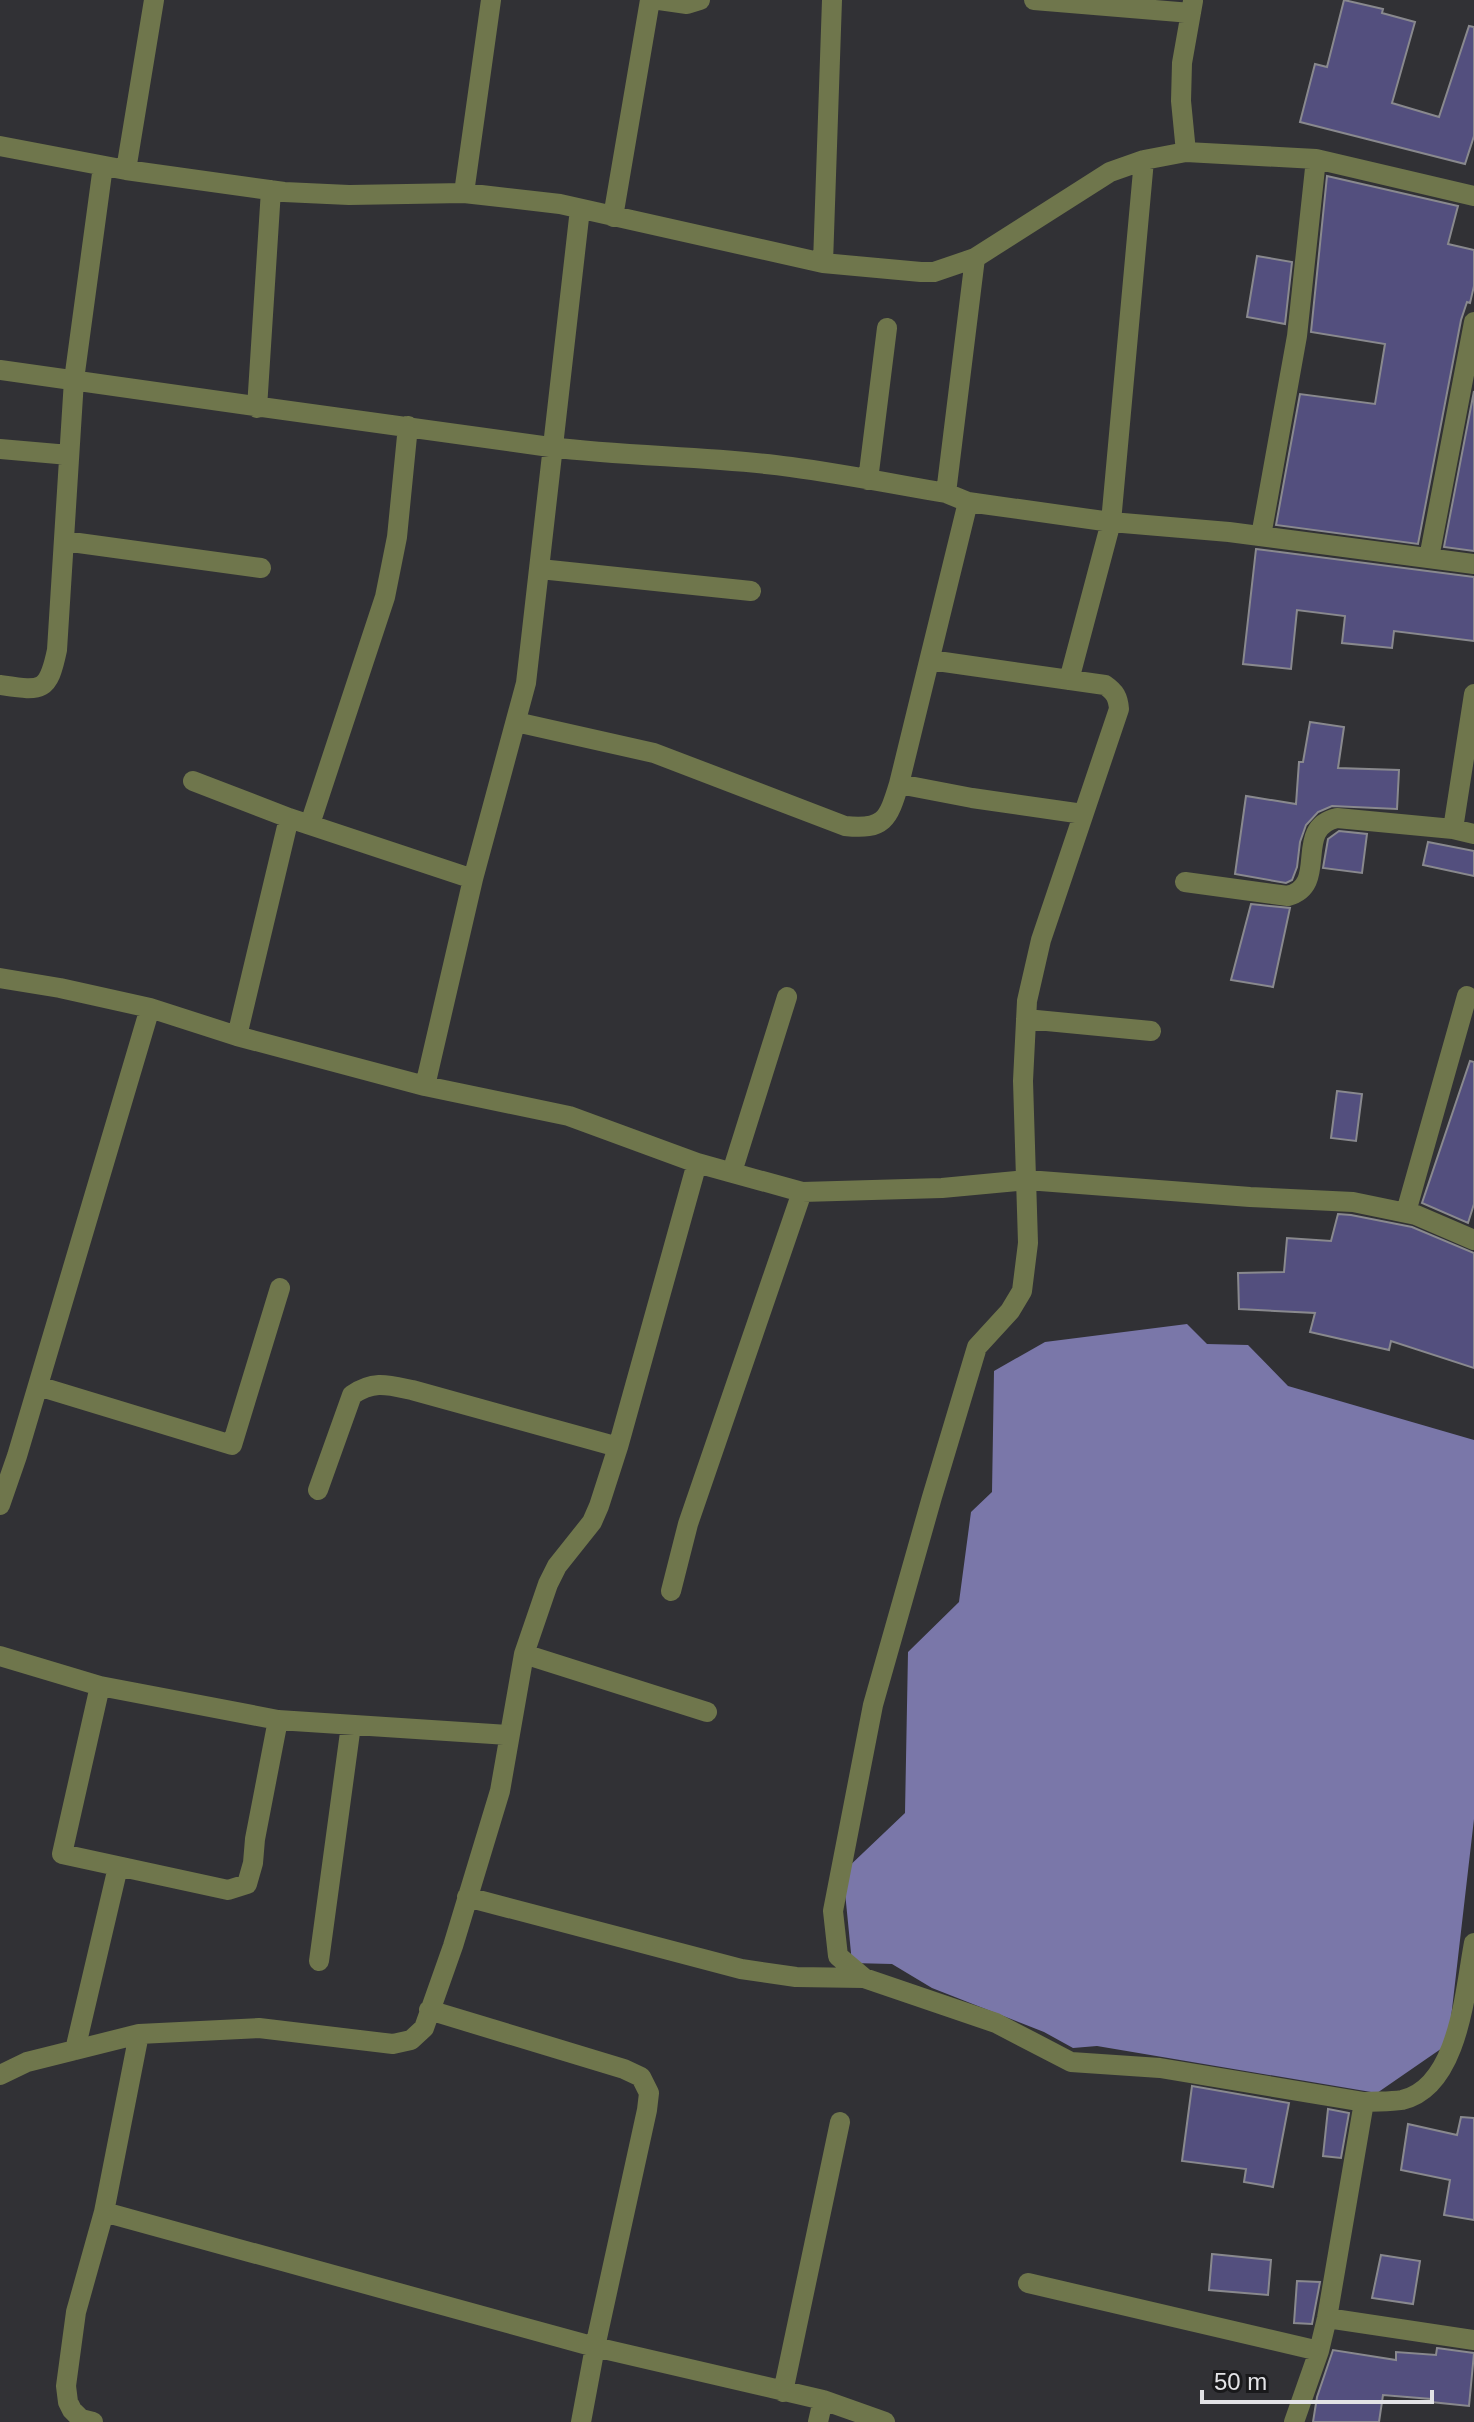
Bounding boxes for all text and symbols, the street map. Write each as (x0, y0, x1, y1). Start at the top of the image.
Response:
scale bar (1202, 2354, 1432, 2404)
text: 50 m (1214, 2368, 1267, 2395)

